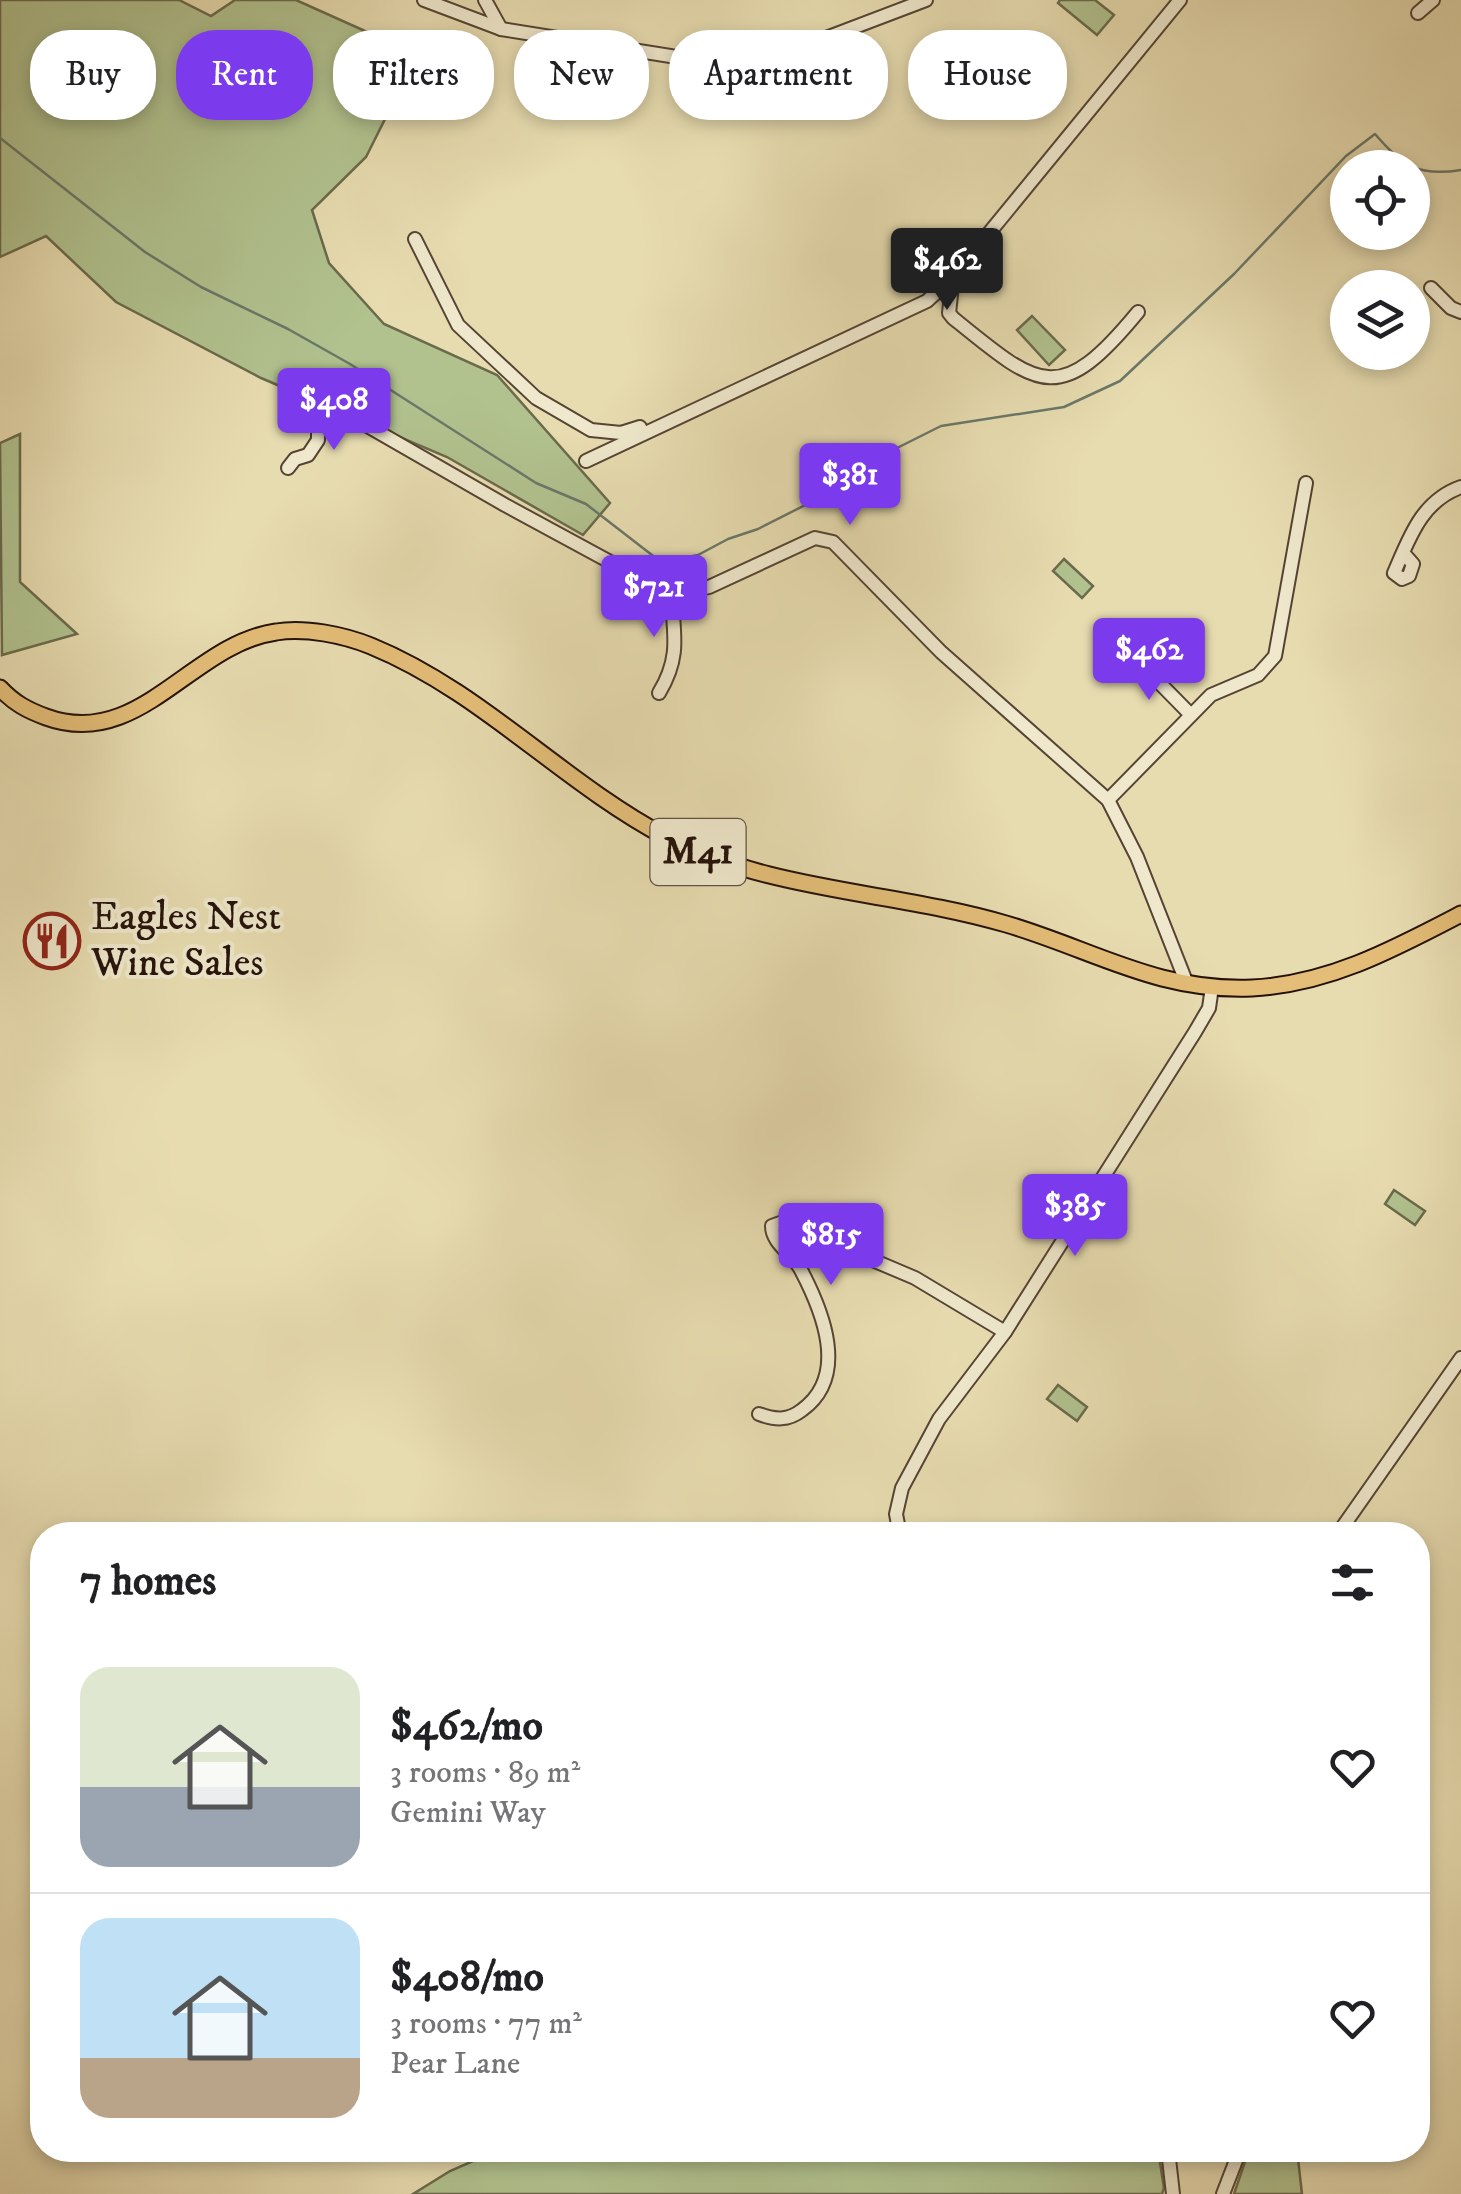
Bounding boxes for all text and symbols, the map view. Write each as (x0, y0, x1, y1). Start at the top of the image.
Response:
chip: Buy (30, 30, 156, 120)
chip: Rent (176, 30, 313, 120)
chip: Filters (333, 30, 494, 120)
chip: New (514, 30, 649, 120)
chip: Apartment (669, 30, 888, 120)
chip: House (908, 30, 1067, 120)
map controls (1330, 150, 1430, 370)
button: locate (1330, 150, 1430, 250)
pin: $462 (888, 228, 1006, 313)
text: $462 (913, 240, 981, 280)
button: layers (1330, 270, 1430, 370)
pin: $408 (275, 368, 393, 453)
text: $408 (299, 380, 369, 420)
pin: $381 (791, 443, 909, 528)
text: $381 (821, 455, 879, 495)
pin: $721 (595, 555, 713, 640)
text: $721 (623, 567, 685, 607)
pin: $462 (1090, 618, 1208, 703)
text: $462 (1115, 630, 1183, 670)
road number: M41 (650, 819, 746, 885)
place label: Eagles Nest Wine Sales (90, 893, 281, 989)
restaurant icon: Eagles Nest Wine Sales (22, 911, 82, 971)
pin: $385 (1016, 1174, 1134, 1259)
text: $385 (1044, 1186, 1106, 1226)
pin: $815 (772, 1203, 890, 1288)
text: $815 (801, 1215, 861, 1255)
icon: filters (1325, 1555, 1380, 1610)
text: 7 homes (80, 1556, 216, 1608)
text: $462/mo (390, 1701, 543, 1753)
icon: home (160, 1707, 280, 1827)
icon: heart (1325, 1740, 1380, 1795)
text: 3 rooms · 89 m² (390, 1753, 580, 1793)
text: Gemini Way (390, 1793, 546, 1833)
text: $408/mo (390, 1952, 544, 2004)
icon: home (160, 1958, 280, 2078)
icon: heart (1325, 1991, 1380, 2046)
text: 3 rooms · 77 m² (390, 2004, 582, 2044)
text: Pear Lane (390, 2044, 520, 2084)

